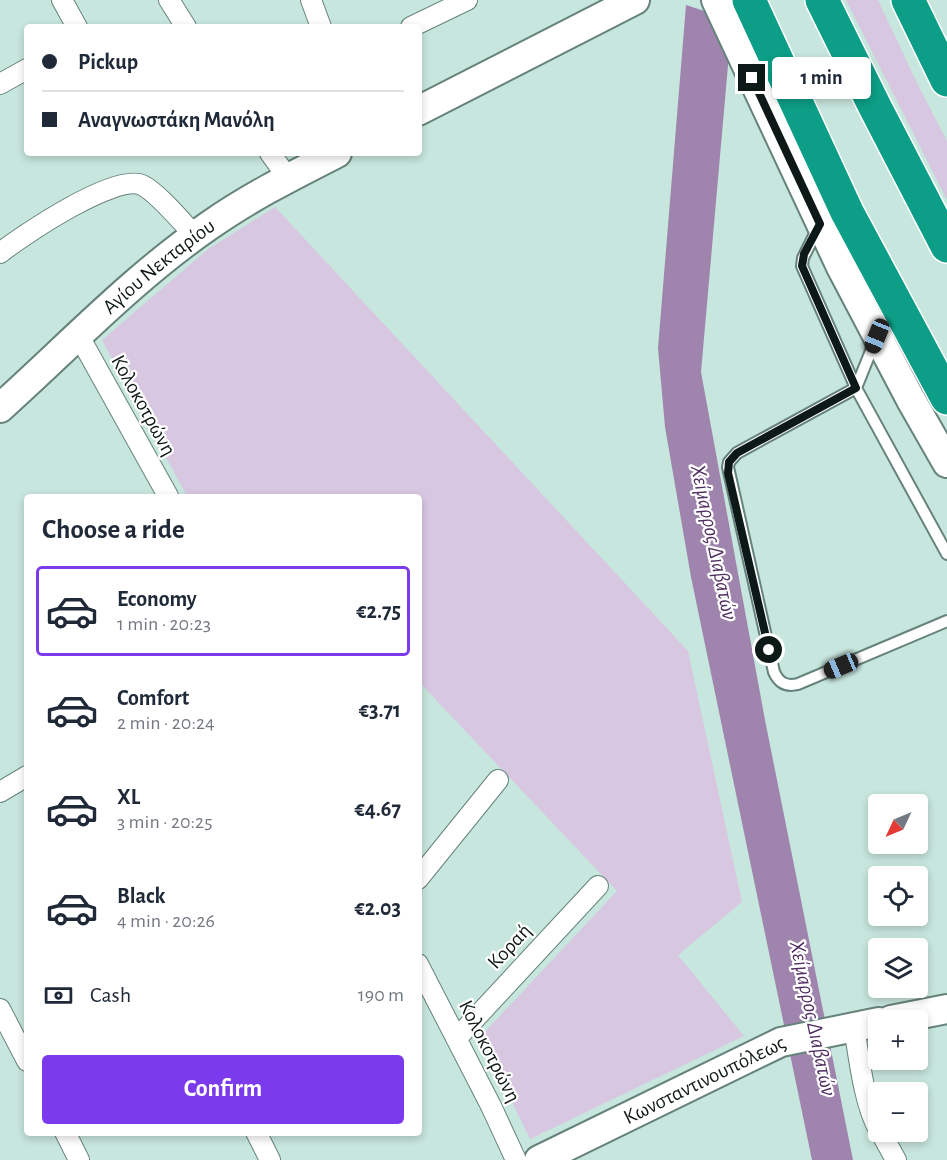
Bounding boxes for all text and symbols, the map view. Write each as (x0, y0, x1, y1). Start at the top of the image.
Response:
text: Pickup (78, 51, 138, 73)
callout: 1 min (773, 57, 872, 99)
route end (738, 64, 765, 91)
text: 1 min (800, 68, 843, 88)
text: Αναγνωστάκη Μανόλη (78, 109, 275, 131)
street label: Αγίου Νεκταρίου (99, 215, 219, 318)
car (862, 316, 892, 356)
street label: Κολοκοτρώνη (107, 351, 180, 459)
water label: Χείμαρρος Διαβατών (686, 462, 741, 622)
text: Choose a ride (42, 516, 185, 543)
icon: car (45, 584, 99, 638)
text: Economy (117, 588, 197, 610)
text: €2.75 (356, 600, 401, 622)
text: 1 min · 20:23 (117, 614, 211, 634)
route start (755, 636, 782, 663)
car (821, 651, 861, 681)
icon: car (45, 683, 99, 737)
text: Comfort (117, 687, 189, 709)
text: €3.71 (359, 699, 401, 721)
text: 2 min · 20:24 (117, 713, 215, 733)
icon: car (45, 782, 99, 836)
text: XL (117, 786, 140, 808)
north arrow (868, 794, 928, 854)
map controls (868, 794, 928, 1142)
text: €4.67 (354, 798, 401, 820)
text: 3 min · 20:25 (117, 812, 213, 832)
button: locate (868, 866, 928, 926)
icon: car (45, 881, 99, 935)
text: Black (117, 885, 165, 907)
text: €2.03 (354, 897, 401, 919)
text: 4 min · 20:26 (117, 911, 215, 931)
street label: Κοραή (484, 920, 535, 973)
water label: Χείμαρρος Διαβατών (785, 938, 840, 1098)
button: layers (868, 938, 928, 998)
icon: cash (42, 979, 75, 1012)
text: Cash (90, 984, 131, 1006)
text: 190 m (358, 985, 404, 1005)
street label: Κολοκοτρώνη (455, 997, 524, 1106)
button: + (868, 1010, 928, 1070)
street label: Κωνσταντινουπόλεως (620, 1032, 789, 1128)
button: Confirm (42, 1055, 404, 1124)
button: − (868, 1082, 928, 1142)

